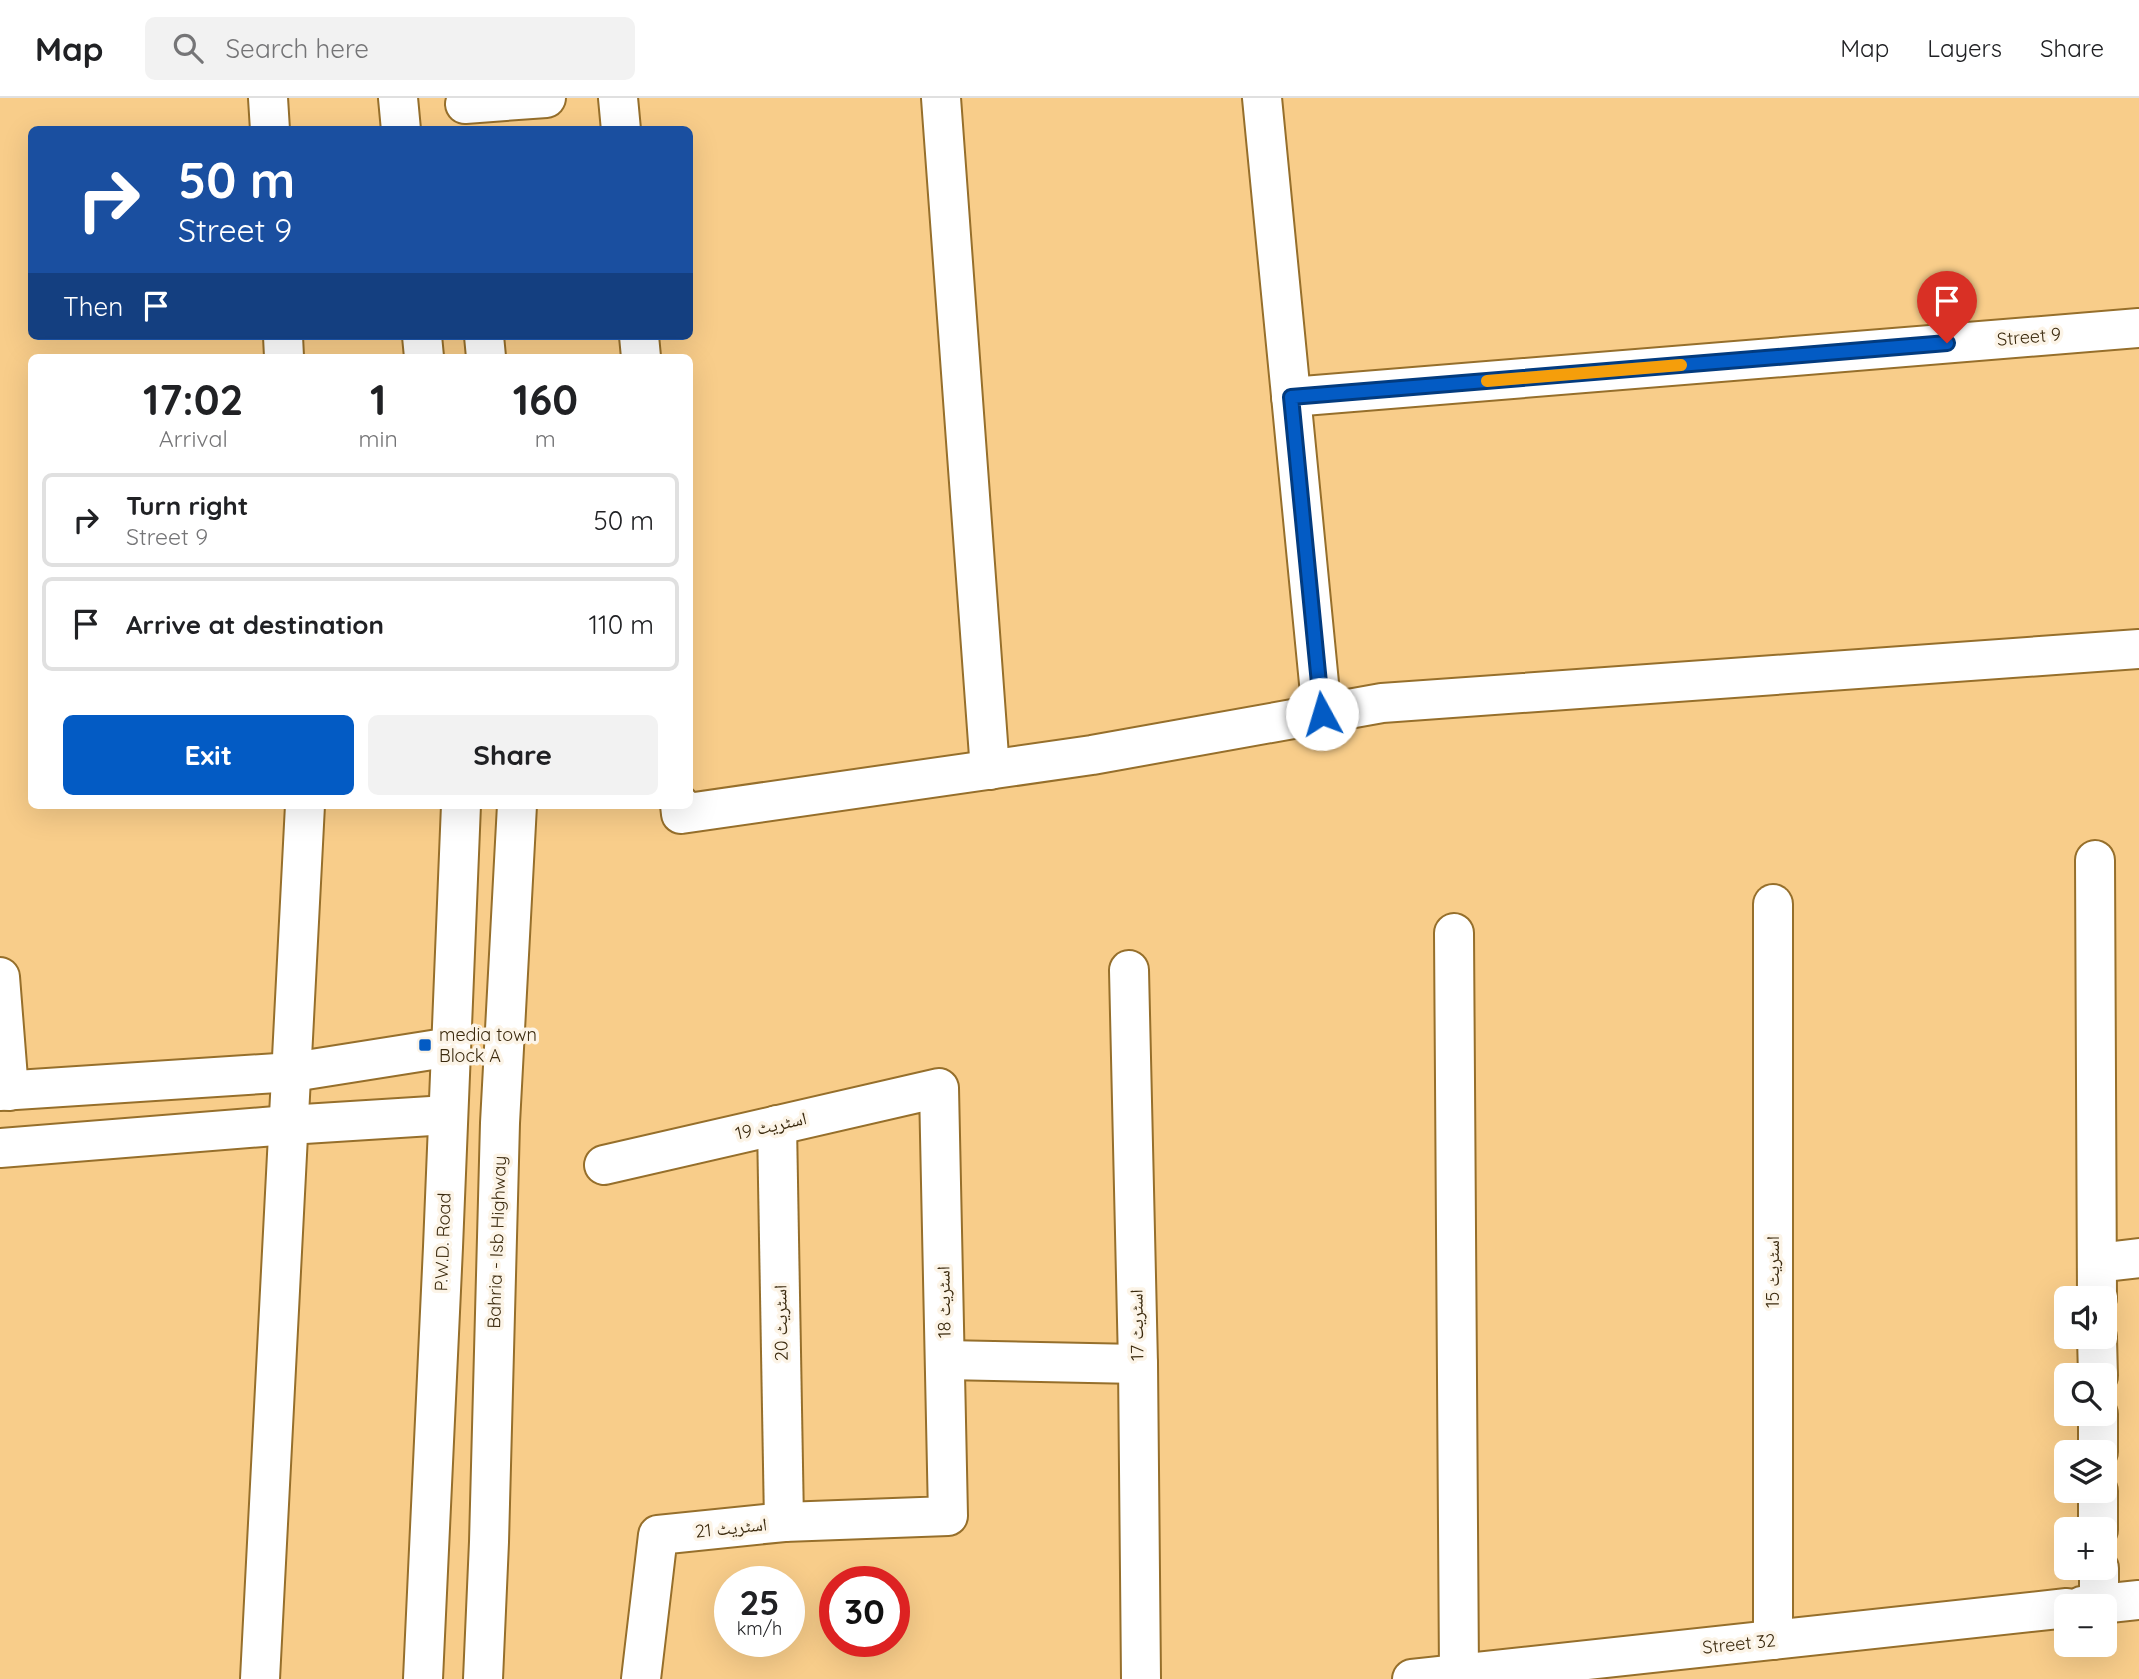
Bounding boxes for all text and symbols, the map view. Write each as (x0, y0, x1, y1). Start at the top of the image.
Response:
search box (145, 17, 635, 80)
text: Map (35, 28, 103, 69)
icon: search (169, 29, 207, 67)
text: Search here (225, 32, 369, 65)
text: Map (1840, 33, 1889, 63)
text: Layers (1927, 33, 2002, 63)
text: Share (2040, 33, 2104, 63)
text: 50 m (178, 149, 295, 210)
icon: right (63, 154, 154, 245)
text: Street 9 (178, 210, 292, 250)
pin (1917, 271, 1977, 343)
icon: arrive (1928, 282, 1966, 320)
icon: arrive (137, 287, 175, 325)
text: Then (63, 290, 123, 323)
street label: Street 9 (1996, 322, 2062, 351)
text: 17:02 (143, 373, 244, 426)
text: 1 (370, 373, 386, 426)
text: 160 (513, 373, 578, 426)
text: Arrival (159, 424, 228, 453)
text: min (359, 424, 398, 453)
text: m (535, 424, 556, 453)
text: Turn right (126, 489, 248, 522)
icon: right (67, 501, 105, 539)
text: 50 m (594, 504, 654, 537)
text: Street 9 (126, 522, 208, 551)
icon: arrive (67, 605, 105, 643)
text: Arrive at destination (126, 608, 384, 641)
text: 110 m (588, 608, 654, 641)
position arrow (1285, 677, 1359, 751)
button: Exit (63, 715, 354, 795)
button: Share (368, 715, 658, 795)
place label: media town Block A (439, 1023, 537, 1067)
marker: media town Block A (417, 1037, 433, 1053)
street label: اسٹریٹ 19 (733, 1106, 809, 1145)
street label: Bahria - Isb Highway (482, 1155, 511, 1329)
street label: P.W.D. Road (429, 1192, 456, 1292)
street label: اسٹریٹ 15 (1761, 1236, 1784, 1308)
street label: اسٹریٹ 18 (931, 1266, 956, 1338)
street label: اسٹریٹ 20 (768, 1285, 793, 1361)
map controls (2054, 1286, 2117, 1657)
button: sound (2054, 1286, 2117, 1349)
street label: اسٹریٹ 17 (1124, 1289, 1149, 1361)
button: search (2054, 1363, 2117, 1426)
button: layers (2054, 1440, 2117, 1503)
street label: اسٹریٹ 21 (694, 1512, 768, 1543)
button: + (2054, 1517, 2117, 1580)
speed limit sign: 30 (819, 1566, 910, 1657)
text: 25 (739, 1580, 780, 1624)
button: − (2054, 1594, 2117, 1657)
text: km/h (737, 1617, 782, 1640)
street label: Street 32 (1701, 1628, 1777, 1659)

